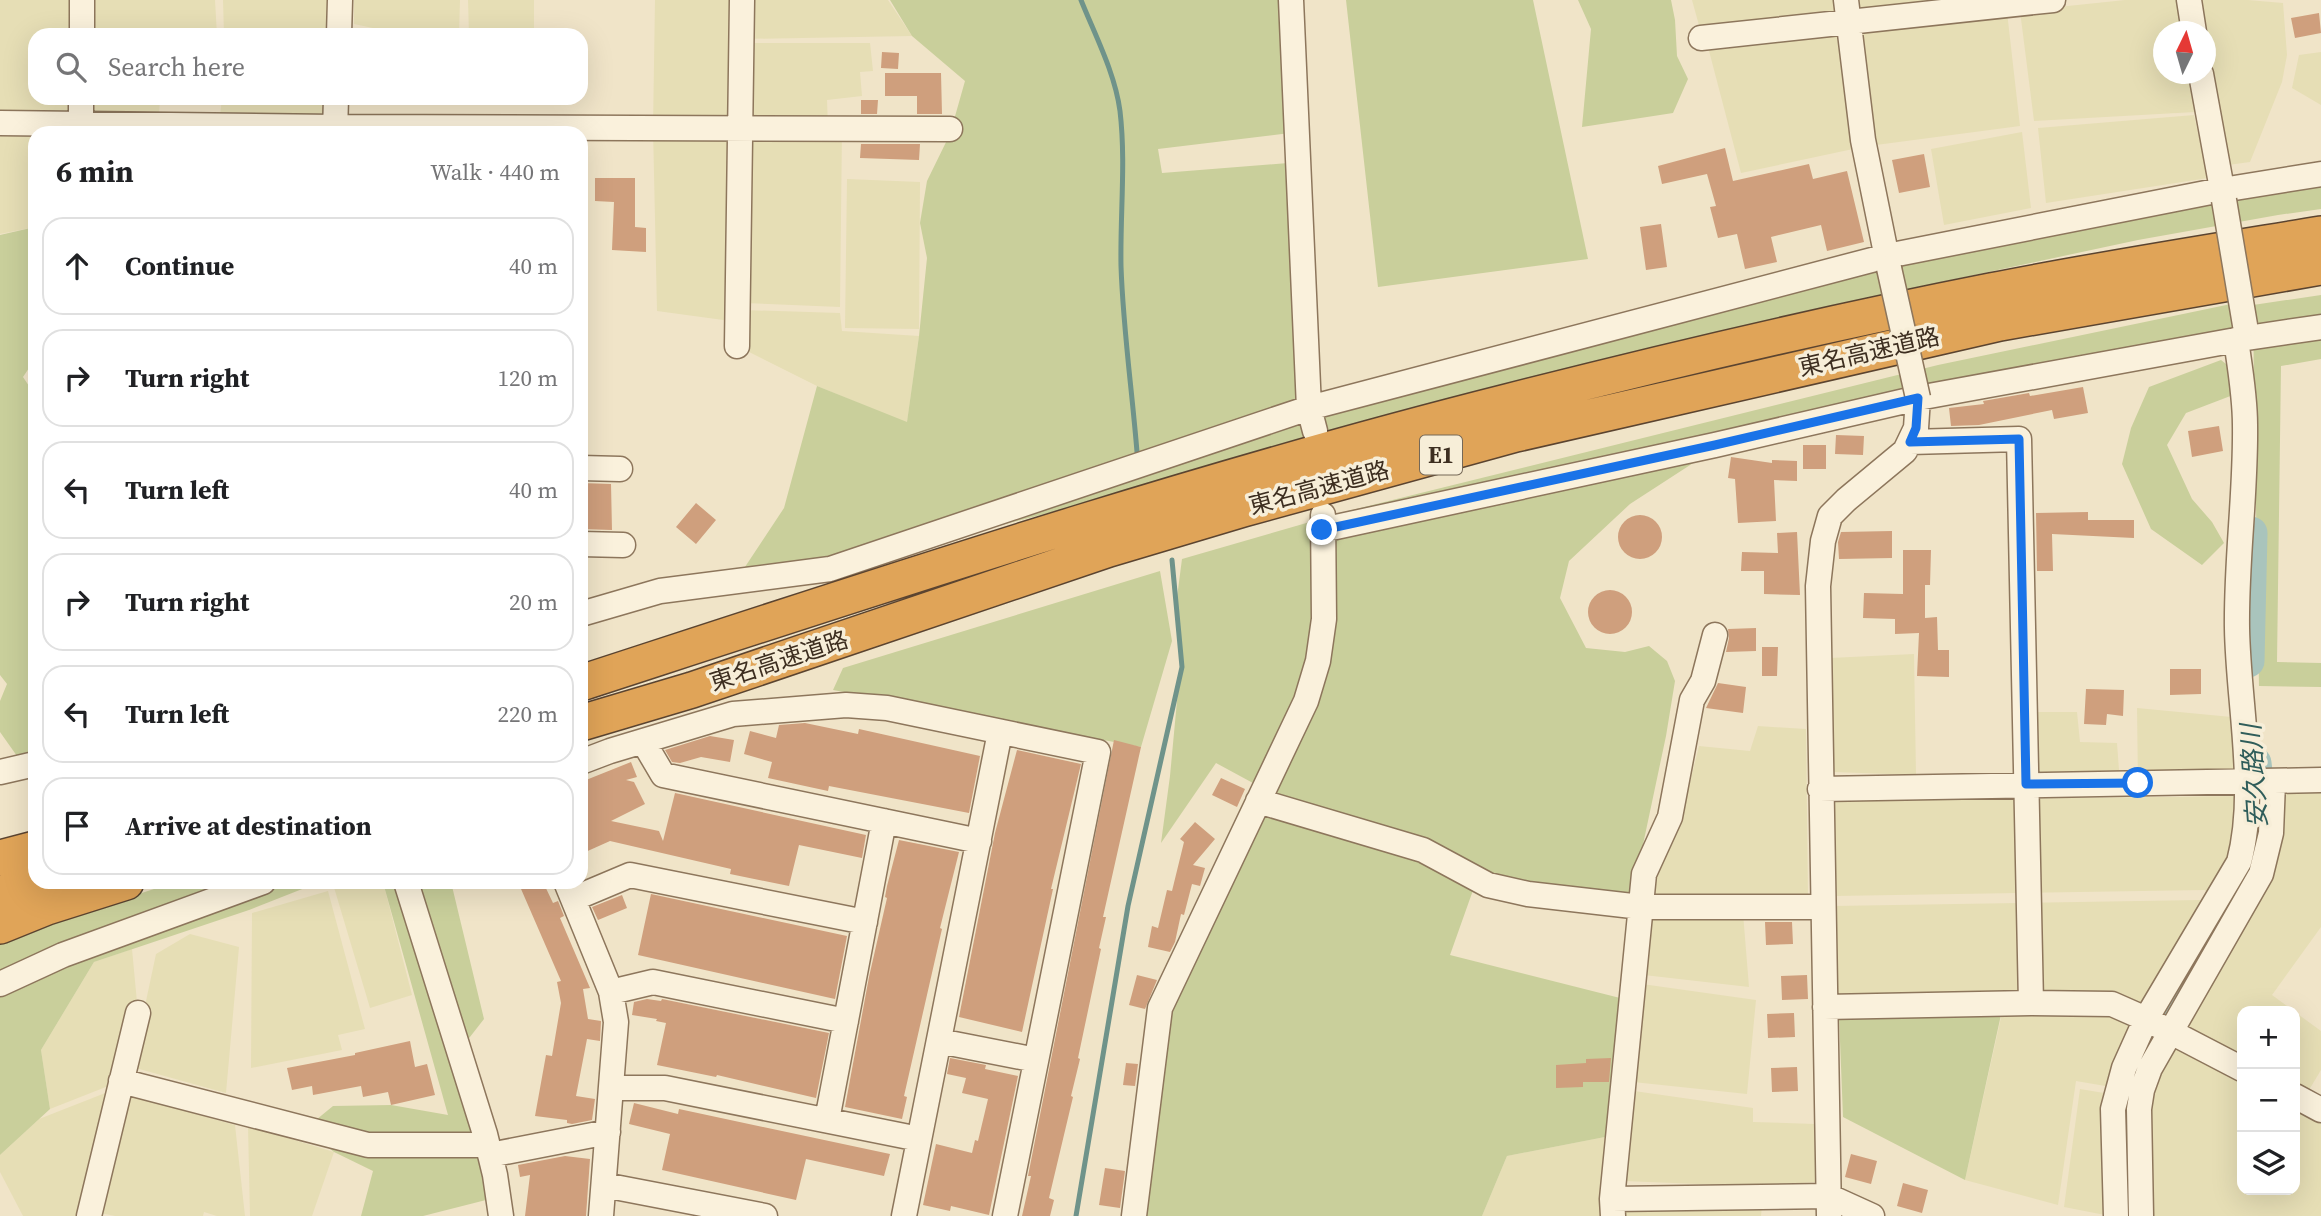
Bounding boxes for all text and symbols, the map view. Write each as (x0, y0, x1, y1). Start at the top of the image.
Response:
north arrow (2153, 21, 2216, 84)
search box (28, 28, 588, 105)
icon: search (52, 48, 90, 86)
text: Search here (108, 49, 245, 85)
text: 6 min (56, 151, 134, 192)
text: Walk · 440 m (430, 156, 560, 188)
icon: ahead (58, 247, 96, 285)
text: Continue (125, 248, 234, 284)
text: 40 m (509, 250, 558, 282)
street label: 東名高速道路 (1795, 319, 1943, 384)
icon: right (58, 359, 96, 397)
text: Turn right (125, 360, 249, 396)
text: 120 m (497, 362, 558, 394)
road number: E1 (1420, 436, 1462, 475)
street label: 東名高速道路 (1245, 453, 1393, 522)
icon: left (58, 471, 96, 509)
text: Turn left (125, 472, 229, 508)
text: 40 m (509, 474, 558, 506)
route end (1306, 514, 1337, 545)
icon: right (58, 583, 96, 621)
text: Turn right (125, 584, 249, 620)
text: 20 m (509, 586, 558, 618)
street label: 東名高速道路 (705, 623, 852, 698)
icon: left (58, 695, 96, 733)
text: Turn left (125, 696, 229, 732)
text: 220 m (497, 698, 558, 730)
water label: 安久路川 (2232, 720, 2276, 829)
route start (2122, 767, 2153, 798)
icon: arrive (58, 807, 96, 845)
text: Arrive at destination (125, 808, 372, 844)
map controls (2237, 1006, 2300, 1195)
button: + (2237, 1006, 2300, 1069)
button: − (2237, 1069, 2300, 1132)
button: layers (2237, 1132, 2300, 1195)

